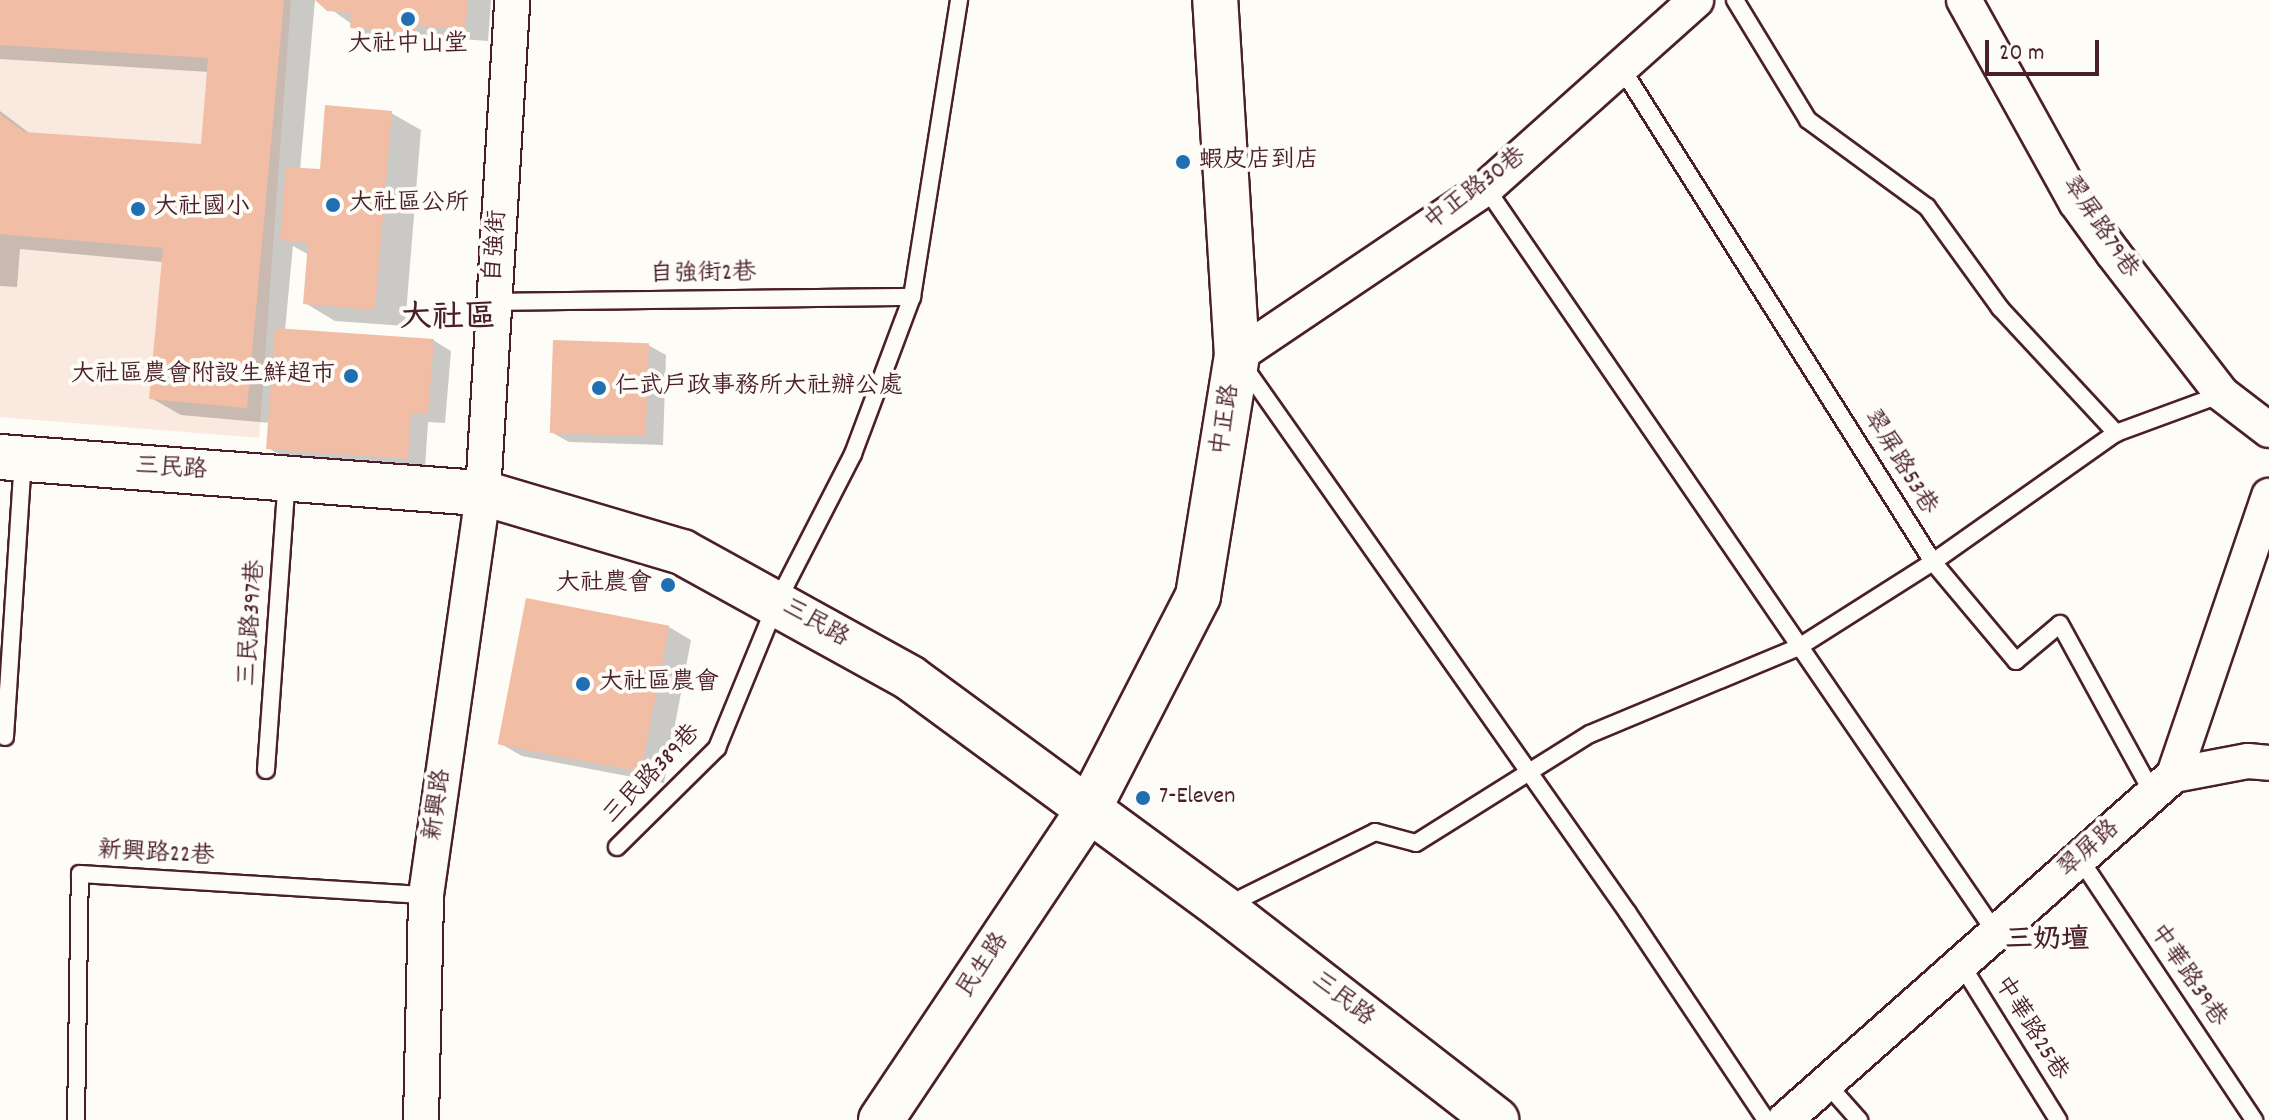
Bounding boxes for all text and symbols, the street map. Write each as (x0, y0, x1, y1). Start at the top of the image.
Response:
marker: 大社中山堂 (399, 10, 417, 28)
scale bar (1989, 24, 2103, 74)
place label: 大社中山堂 (348, 32, 468, 60)
text: 20 m (1999, 37, 2045, 71)
street label: 中正路30巷 (1420, 142, 1532, 238)
place label: 蝦皮店到店 (1199, 148, 1319, 176)
marker: 蝦皮店到店 (1174, 153, 1192, 171)
street label: 翠屏路79巷 (2055, 172, 2143, 284)
place label: 大社區公所 (349, 191, 469, 219)
place label: 大社國小 (154, 195, 250, 223)
marker: 大社區公所 (324, 196, 342, 214)
marker: 大社國小 (129, 200, 147, 218)
street label: 自強街 (480, 209, 514, 283)
street label: 自強街2巷 (650, 260, 756, 290)
district label: 大社區 (400, 301, 496, 339)
place label: 大社區農會附設生鮮超市 (71, 362, 335, 390)
marker: 大社區農會附設生鮮超市 (342, 367, 360, 385)
place label: 仁武戶政事務所大社辦公處 (615, 374, 903, 402)
marker: 仁武戶政事務所大社辦公處 (590, 379, 608, 397)
street label: 中正路 (1207, 382, 1247, 458)
street label: 翠屏路53巷 (1856, 405, 1942, 521)
street label: 三民路 (134, 453, 208, 487)
street label: 三民路397巷 (234, 559, 272, 687)
place label: 大社農會 (556, 571, 652, 599)
marker: 大社農會 (659, 576, 677, 594)
street label: 三民路 (777, 594, 853, 654)
place label: 大社區農會 (599, 670, 719, 698)
marker: 大社區農會 (574, 675, 592, 693)
street label: 三民路389巷 (598, 719, 708, 831)
street label: 新興路 (420, 767, 458, 843)
place label: 7-Eleven (1159, 784, 1235, 812)
marker: 7-Eleven (1134, 789, 1152, 807)
street label: 翠屏路 (2054, 815, 2126, 885)
street label: 新興路22巷 (97, 838, 215, 872)
street label: 中華路39巷 (2142, 919, 2232, 1033)
district label: 三奶壇 (2005, 925, 2089, 959)
street label: 民生路 (952, 928, 1016, 1004)
street label: 三民路 (1305, 966, 1379, 1034)
street label: 中華路25巷 (1987, 972, 2073, 1086)

